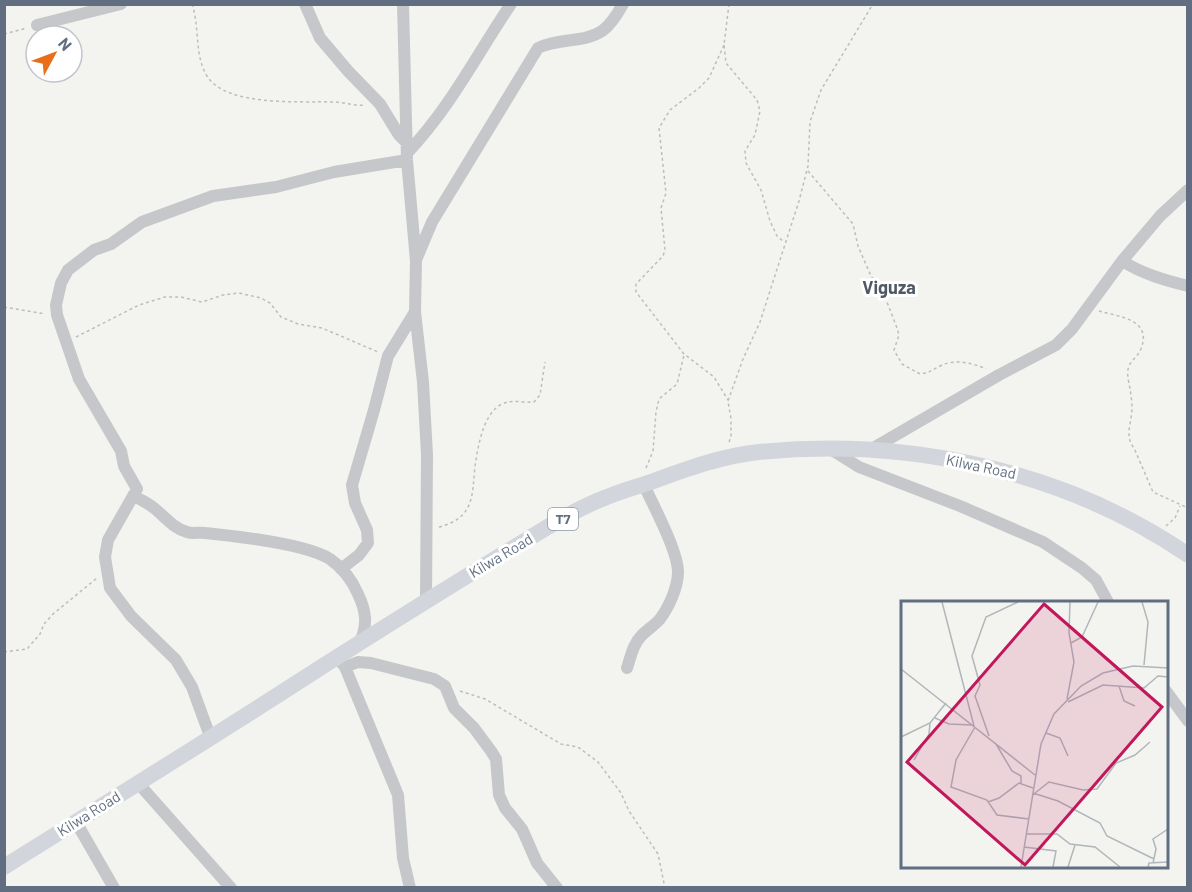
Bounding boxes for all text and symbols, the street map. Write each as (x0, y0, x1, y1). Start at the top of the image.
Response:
north arrow (24, 24, 84, 84)
text: N (55, 34, 76, 54)
district label: Viguza (862, 276, 916, 298)
street label: Kilwa Road (945, 450, 1018, 482)
road number: T7 (548, 508, 578, 530)
street label: Kilwa Road (465, 529, 536, 581)
inset map (901, 601, 1168, 868)
street label: Kilwa Road (54, 787, 123, 840)

